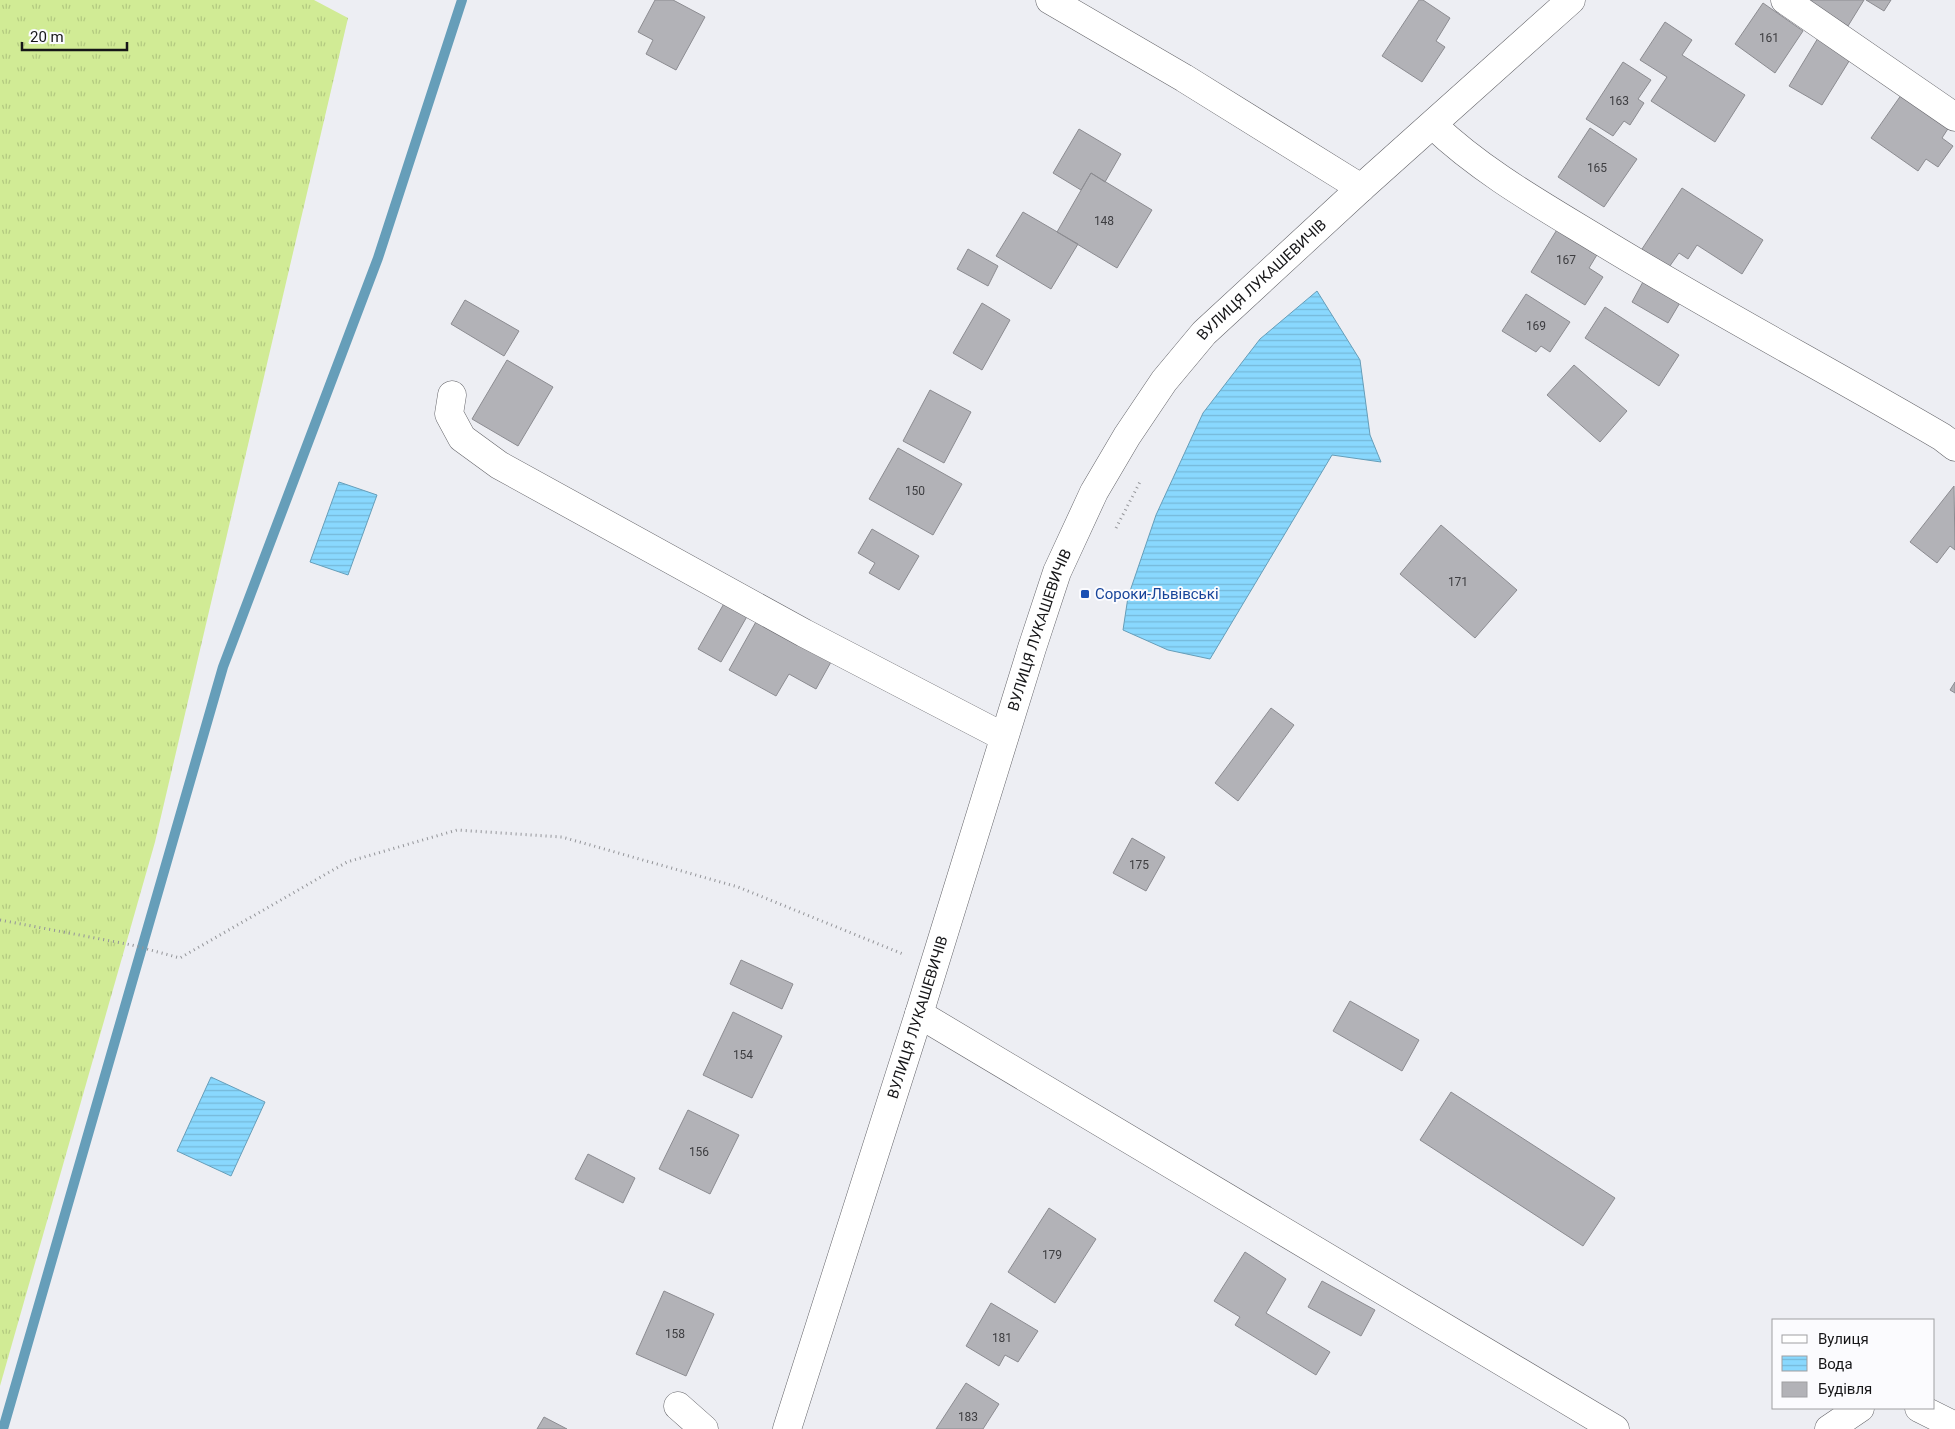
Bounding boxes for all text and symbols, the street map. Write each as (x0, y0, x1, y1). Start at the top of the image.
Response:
scale bar (22, 20, 128, 52)
text: 20 m (30, 28, 64, 46)
house number: 161 (1759, 31, 1779, 45)
house number: 163 (1609, 94, 1629, 108)
house number: 165 (1587, 161, 1607, 175)
house number: 148 (1094, 214, 1114, 228)
street label: ВУЛИЦЯ ЛУКАШЕВИЧІВ (1193, 216, 1330, 344)
house number: 167 (1556, 253, 1576, 267)
house number: 169 (1526, 319, 1546, 333)
house number: 150 (905, 484, 925, 498)
street label: ВУЛИЦЯ ЛУКАШЕВИЧІВ (1004, 546, 1075, 713)
house number: 171 (1448, 575, 1468, 589)
place label: Сороки-Львівські (1095, 585, 1219, 603)
marker: Сороки-Львівські (1079, 588, 1091, 600)
house number: 175 (1129, 858, 1149, 872)
street label: ВУЛИЦЯ ЛУКАШЕВИЧІВ (884, 934, 952, 1101)
house number: 154 (733, 1048, 753, 1062)
house number: 156 (689, 1145, 709, 1159)
house number: 179 (1042, 1248, 1062, 1262)
legend (1772, 1319, 1935, 1409)
house number: 158 (665, 1327, 685, 1341)
text: Вулиця (1818, 1330, 1869, 1348)
house number: 181 (992, 1331, 1012, 1345)
text: Вода (1818, 1355, 1853, 1373)
text: Будівля (1818, 1380, 1872, 1398)
house number: 183 (958, 1410, 978, 1424)

